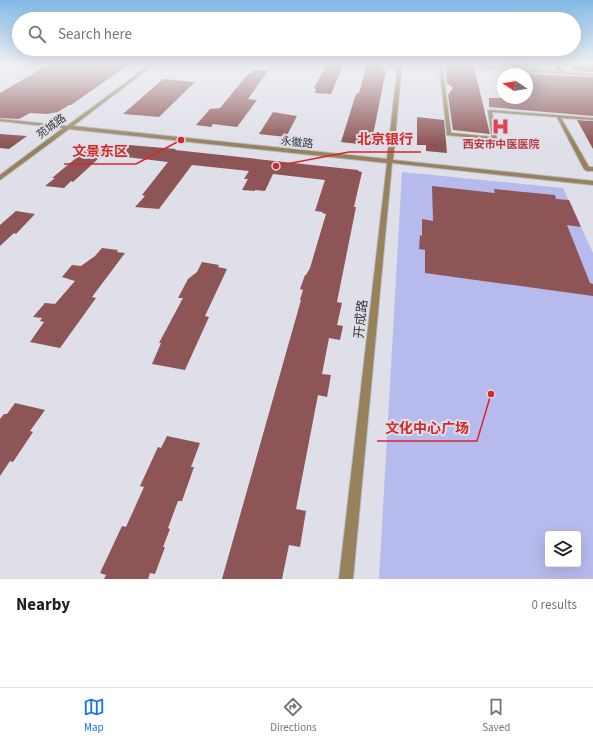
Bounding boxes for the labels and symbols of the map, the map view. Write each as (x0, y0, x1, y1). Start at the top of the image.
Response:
north arrow (497, 68, 533, 104)
street label: 苑城路 (34, 110, 69, 142)
hospital icon: 西安市中医医院 (491, 116, 511, 136)
callout: 北京银行 (349, 126, 421, 152)
text: 北京银行 (357, 130, 413, 150)
street label: 永徽路 (280, 133, 314, 152)
place label: 西安市中医医院 (463, 137, 540, 152)
callout: 文景东区 (64, 138, 136, 164)
text: 文景东区 (72, 142, 128, 162)
street label: 开成路 (350, 299, 372, 339)
callout: 文化中心广场 (377, 415, 477, 441)
text: 文化中心广场 (385, 419, 469, 439)

